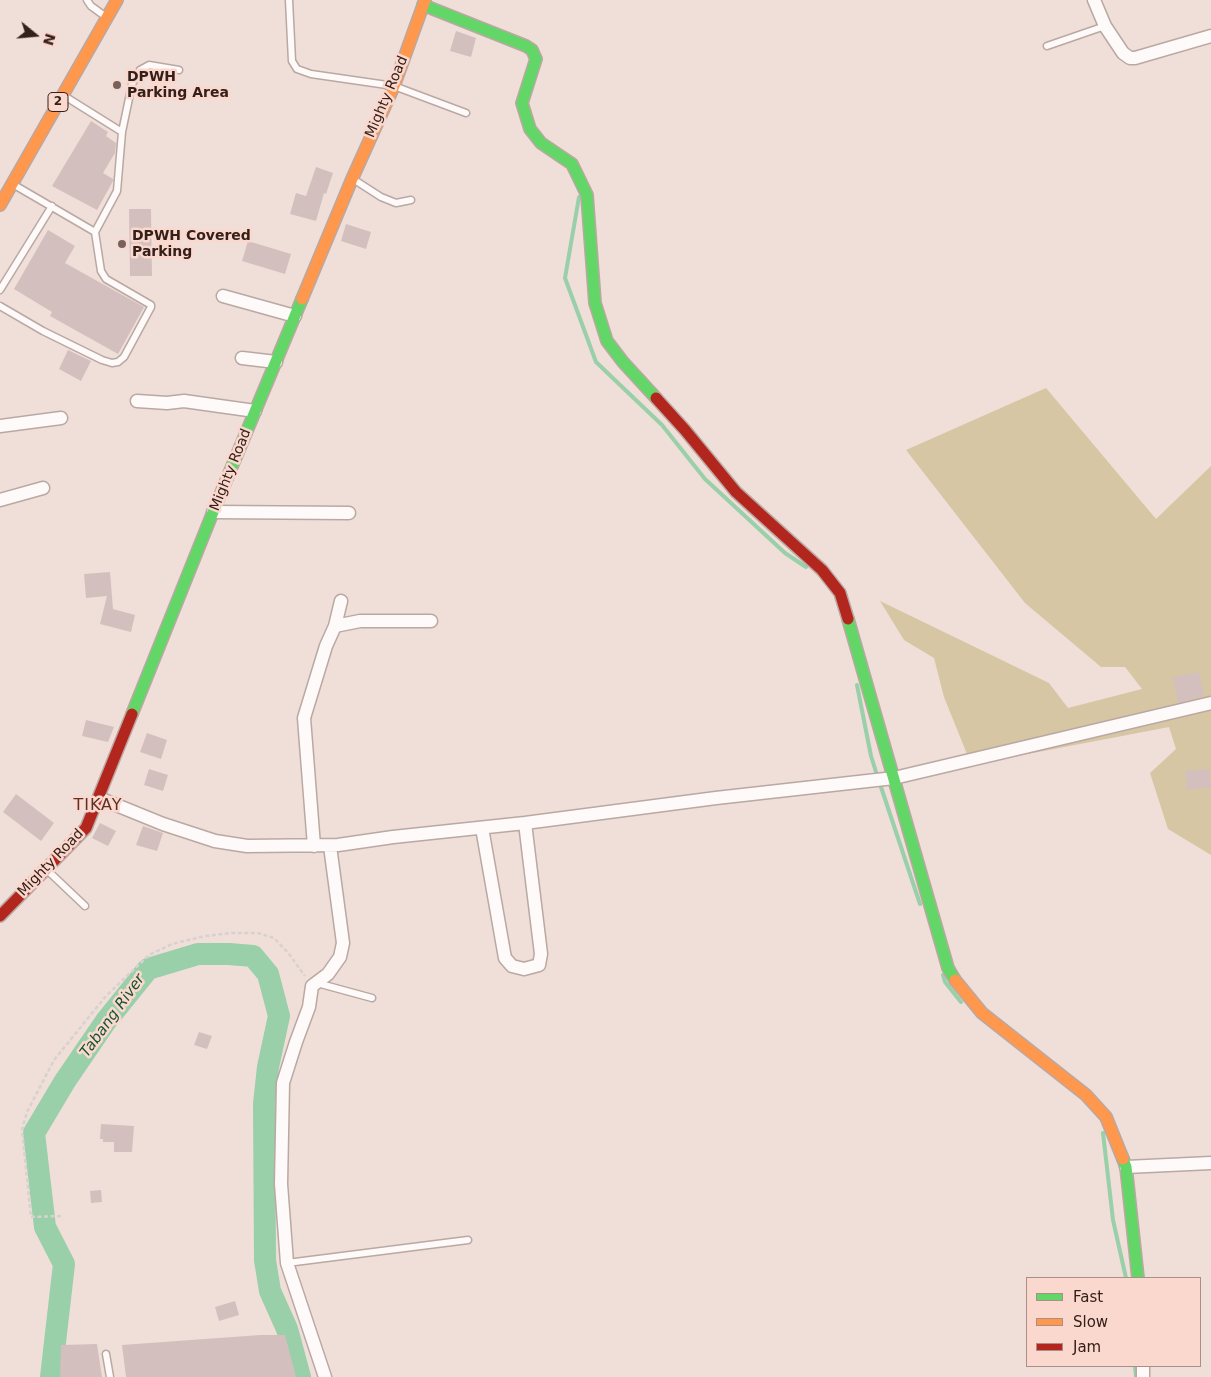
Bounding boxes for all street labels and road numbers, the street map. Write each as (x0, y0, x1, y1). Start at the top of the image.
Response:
street label: Mighty Road (362, 54, 412, 140)
road number: 2 (48, 92, 68, 111)
street label: Mighty Road (207, 426, 255, 514)
street label: Mighty Road (15, 826, 87, 900)

